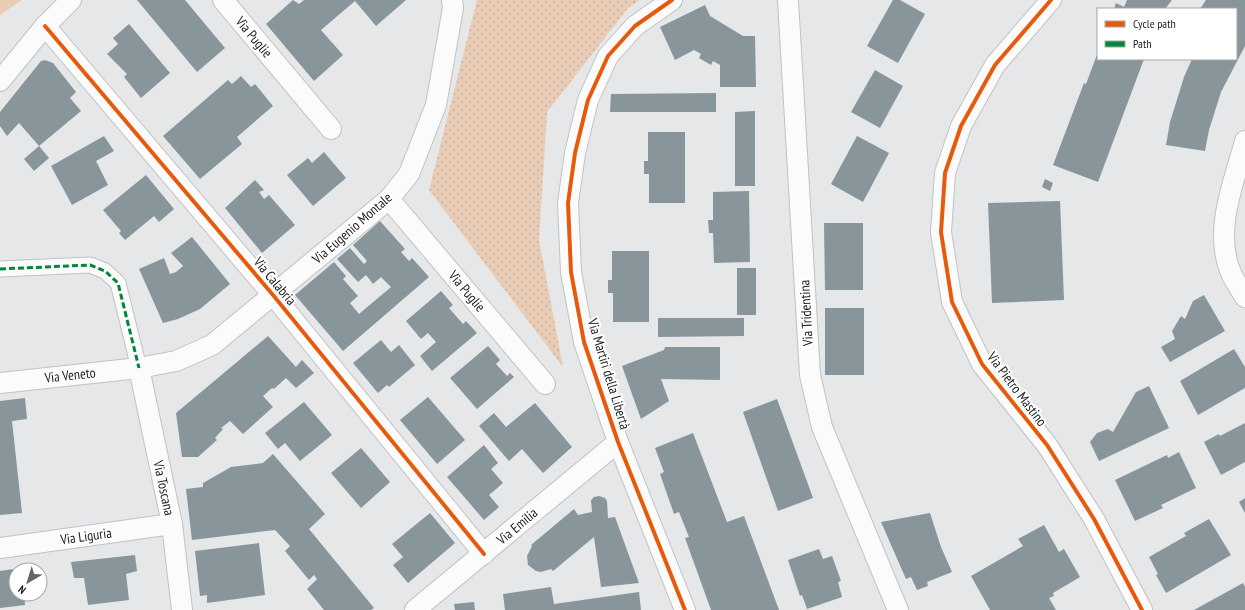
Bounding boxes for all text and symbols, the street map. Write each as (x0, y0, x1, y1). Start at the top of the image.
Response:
legend (1097, 8, 1237, 60)
street label: Via Puglie (231, 12, 277, 61)
text: Cycle path (1133, 16, 1176, 31)
text: Path (1133, 36, 1151, 51)
street label: Via Eugenio Montale (308, 188, 396, 268)
street label: Via Calabria (249, 252, 300, 309)
street label: Via Puglie (444, 266, 490, 315)
street label: Via Tridentina (795, 279, 817, 348)
street label: Via Martiri della Libertà (583, 316, 634, 432)
street label: Via Pietro Mastino (983, 348, 1051, 430)
street label: Via Veneto (43, 363, 96, 387)
street label: Via Toscana (149, 458, 179, 517)
street label: Via Emilia (492, 504, 541, 549)
street label: Via Liguria (58, 524, 113, 549)
north arrow (8, 562, 48, 602)
text: N (15, 583, 28, 597)

